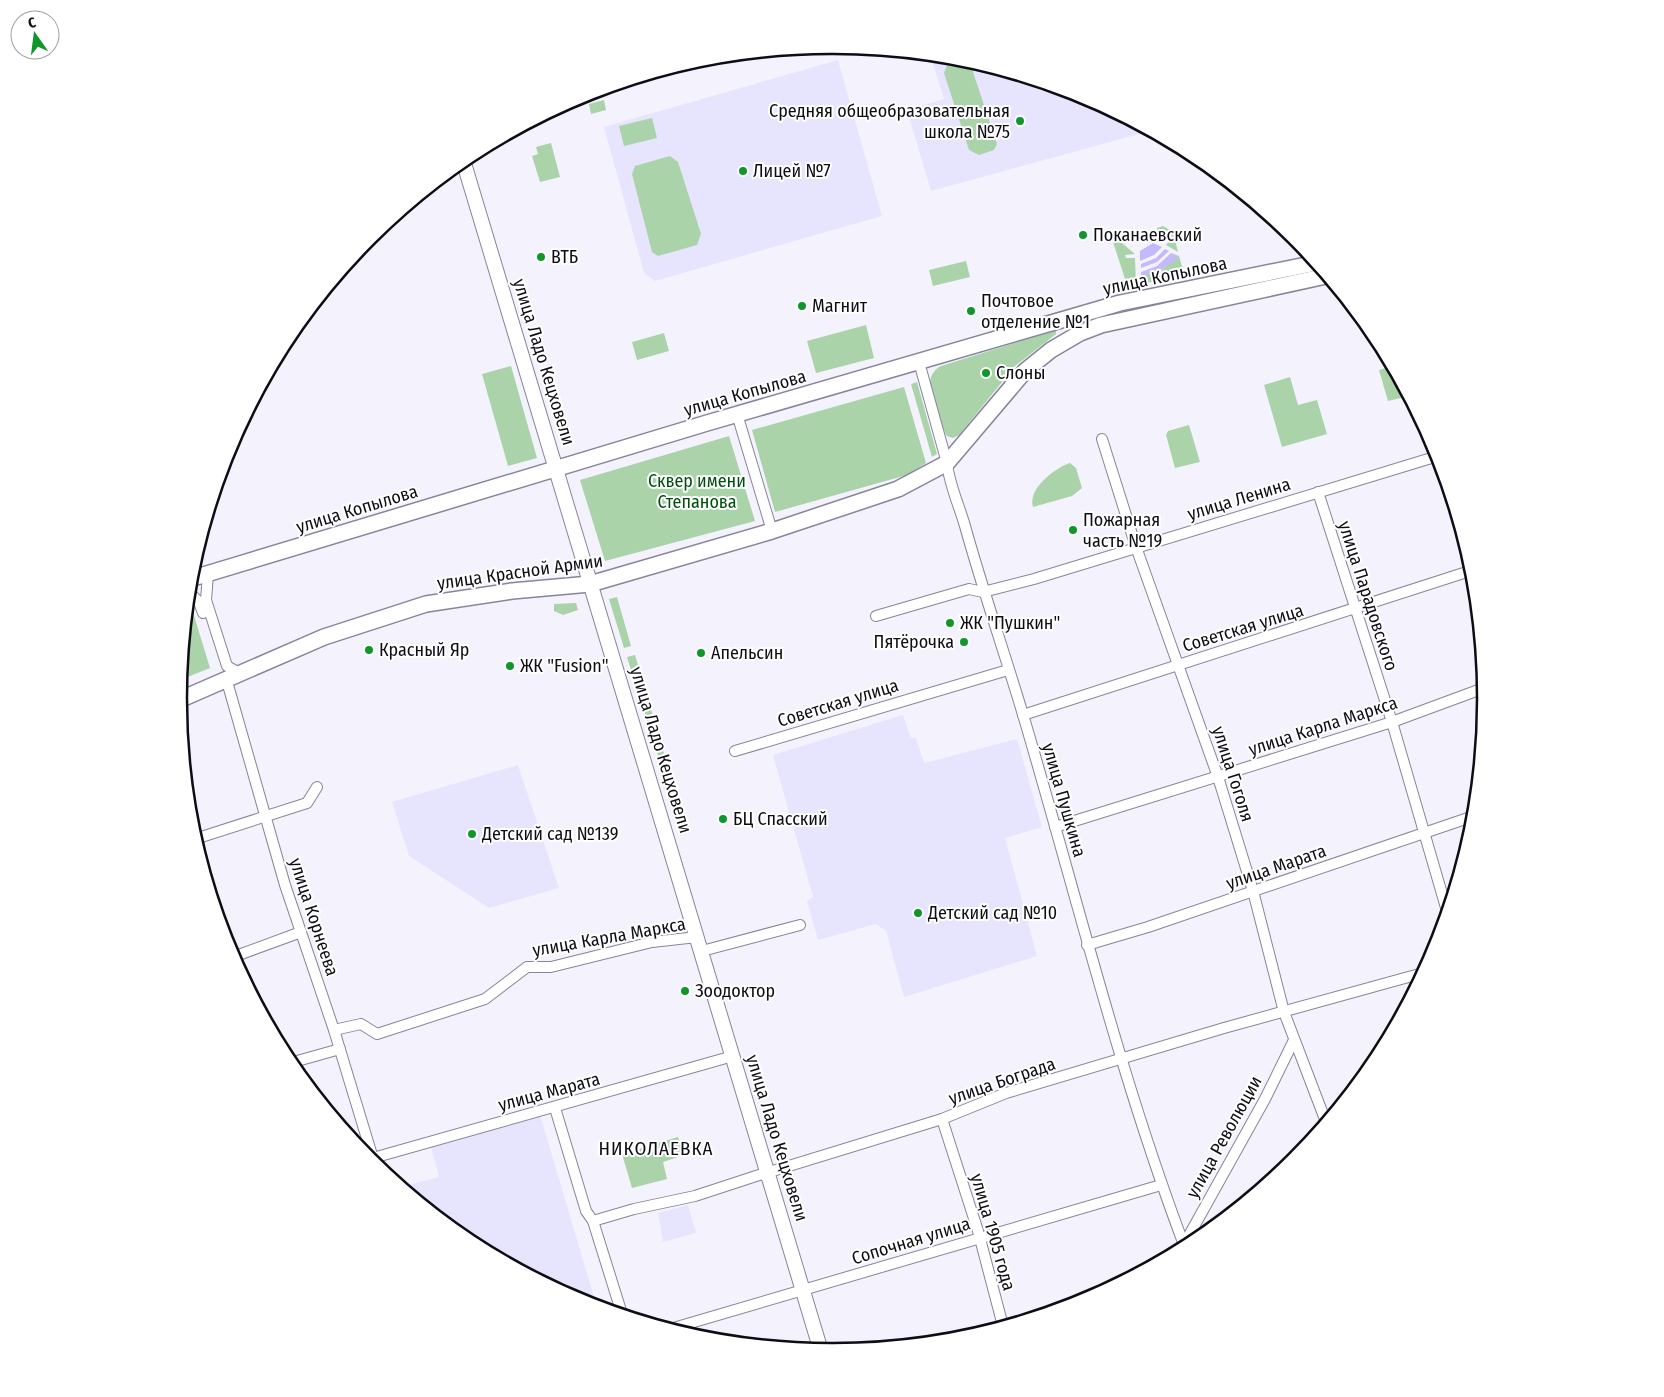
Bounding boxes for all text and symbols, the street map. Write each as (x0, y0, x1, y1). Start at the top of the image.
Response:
north arrow (10, 10, 60, 60)
text: С (26, 14, 38, 32)
place label: Средняя общеобразовательная школа №75 (769, 100, 1010, 143)
marker: Средняя общеобразовательная школа №75 (1014, 115, 1026, 127)
place label: Лицей №7 (753, 160, 831, 182)
marker: Лицей №7 (737, 165, 749, 177)
place label: Поканаевский (1093, 224, 1202, 246)
marker: Поканаевский (1077, 229, 1089, 241)
place label: ВТБ (551, 246, 578, 268)
marker: ВТБ (535, 251, 547, 263)
street label: улица Копылова (1101, 252, 1229, 300)
street label: улица Ладо Кецховели (508, 276, 580, 448)
place label: Почтовое отделение №1 (981, 290, 1090, 333)
place label: Магнит (812, 295, 868, 317)
marker: Магнит (796, 300, 808, 312)
marker: Почтовое отделение №1 (965, 305, 977, 317)
place label: Слоны (996, 362, 1045, 384)
street label: улица Копылова (681, 365, 809, 421)
marker: Слоны (980, 367, 992, 379)
park label: Сквер имени Степанова (648, 470, 746, 513)
street label: улица Ленина (1185, 473, 1293, 525)
street label: улица Копылова (293, 480, 421, 538)
place label: Пожарная часть №19 (1083, 509, 1162, 552)
street label: улица Парадовского (1333, 518, 1403, 674)
marker: Пожарная часть №19 (1067, 524, 1079, 536)
street label: улица Красной Армии (436, 549, 604, 595)
street label: Советская улица (1180, 599, 1306, 657)
place label: ЖК "Пушкин" (960, 612, 1060, 634)
marker: ЖК "Пушкин" (944, 617, 956, 629)
place label: Пятёрочка (874, 631, 954, 653)
marker: Пятёрочка (958, 636, 970, 648)
place label: Красный Яр (379, 639, 469, 661)
place label: Апельсин (711, 642, 783, 664)
marker: Красный Яр (363, 644, 375, 656)
marker: Апельсин (695, 647, 707, 659)
place label: ЖК "Fusion" (520, 655, 608, 677)
marker: ЖК "Fusion" (504, 660, 516, 672)
street label: улица Ладо Кецховели (625, 664, 697, 836)
street label: Советская улица (775, 674, 901, 732)
street label: улица Карла Маркса (1246, 692, 1400, 760)
street label: улица Гоголя (1207, 723, 1259, 825)
street label: улица Пушкина (1037, 740, 1091, 860)
place label: БЦ Спасский (733, 808, 828, 830)
marker: БЦ Спасский (717, 813, 729, 825)
place label: Детский сад №139 (481, 823, 619, 845)
marker: Детский сад №139 (466, 828, 478, 840)
street label: улица Марата (1223, 840, 1329, 894)
street label: улица Корнеева (285, 855, 343, 979)
place label: Детский сад №10 (927, 902, 1057, 924)
marker: Детский сад №10 (912, 907, 924, 919)
street label: улица Карла Маркса (531, 913, 687, 961)
place label: Зоодоктор (695, 980, 775, 1002)
marker: Зоодоктор (679, 985, 691, 997)
street label: улица Ладо Кецховели (741, 1052, 813, 1224)
street label: улица Бограда (946, 1052, 1058, 1110)
street label: улица Марата (496, 1068, 602, 1116)
street label: улица Революции (1181, 1072, 1267, 1202)
district label: НИКОЛАЕВКА (598, 1137, 714, 1160)
street label: улица 1905 года (966, 1171, 1020, 1293)
street label: Сопочная улица (849, 1212, 973, 1269)

